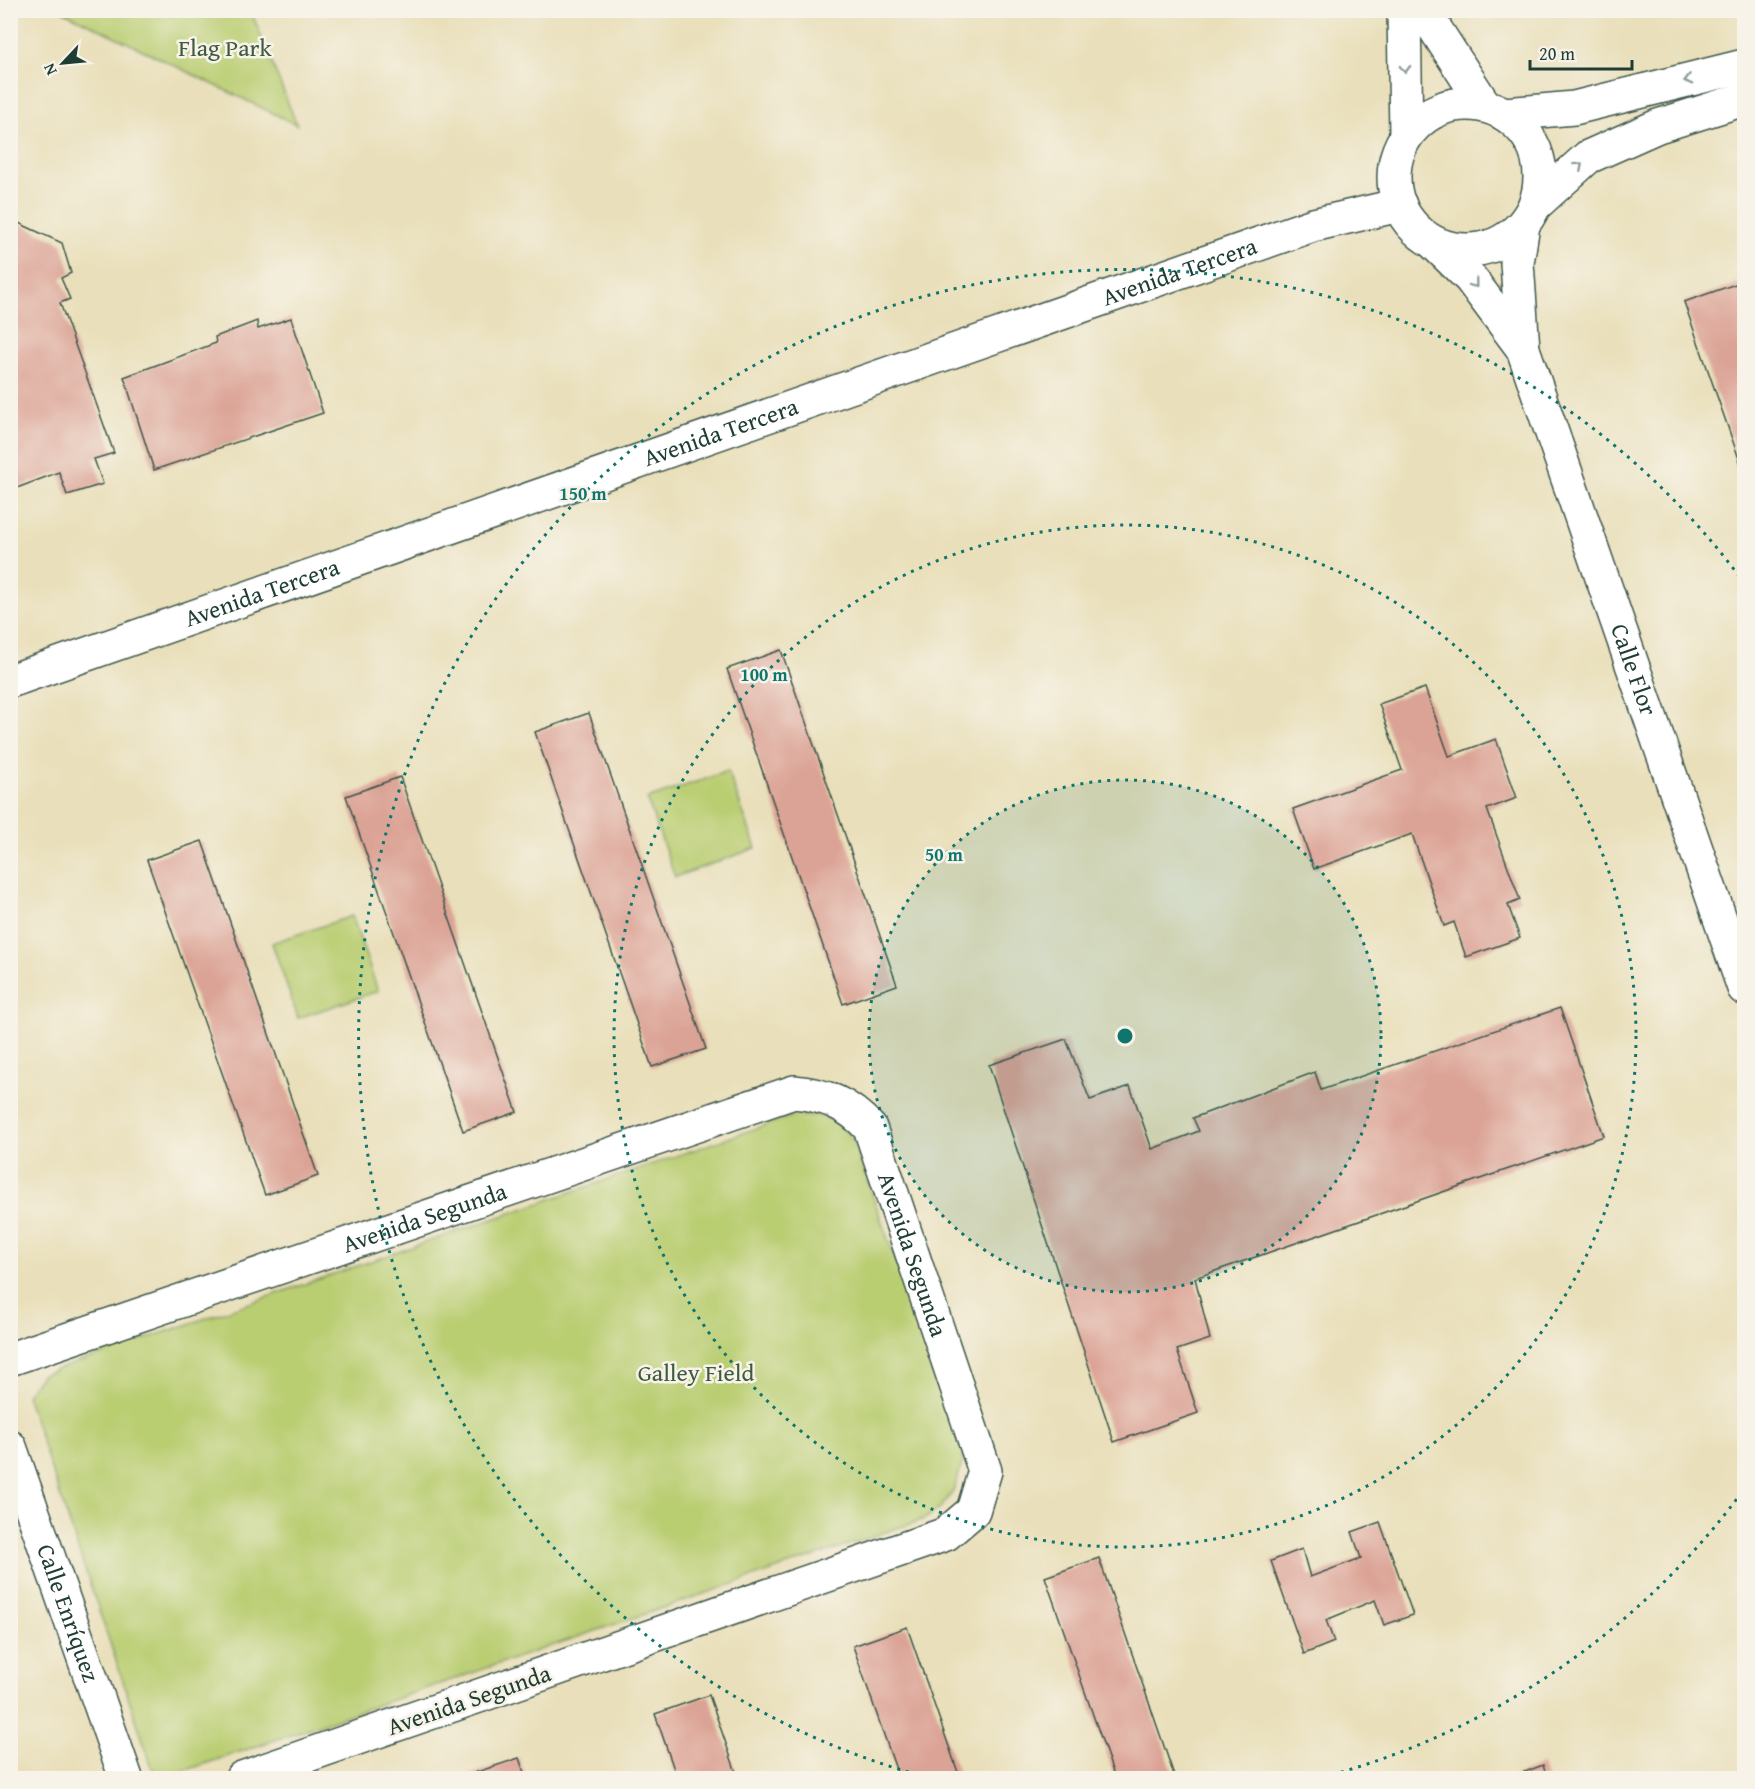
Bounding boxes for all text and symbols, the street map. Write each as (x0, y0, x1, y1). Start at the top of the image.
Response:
park label: Flag Park (178, 30, 272, 65)
north arrow (33, 33, 93, 93)
scale bar (1530, 33, 1632, 71)
text: 20 m (1539, 40, 1575, 67)
text: N (36, 59, 63, 80)
one-way arrow (1399, 64, 1411, 73)
one-way arrow (1683, 73, 1693, 86)
one-way arrow (1572, 162, 1583, 173)
street label: Avenida Tercera (1097, 228, 1262, 315)
one-way arrow (1466, 277, 1477, 288)
street label: Avenida Tercera (638, 388, 803, 475)
text: 150 m (559, 480, 607, 507)
street label: Avenida Tercera (180, 549, 345, 636)
street label: Calle Flor (1602, 619, 1666, 720)
text: 100 m (740, 661, 788, 688)
text: 50 m (925, 841, 964, 868)
centre of rings (1115, 1026, 1135, 1046)
street label: Avenida Segunda (869, 1168, 957, 1342)
street label: Avenida Segunda (338, 1173, 512, 1262)
park label: Galley Field (638, 1355, 755, 1390)
street label: Calle Enríquez (28, 1539, 109, 1687)
street label: Avenida Segunda (382, 1655, 556, 1744)

